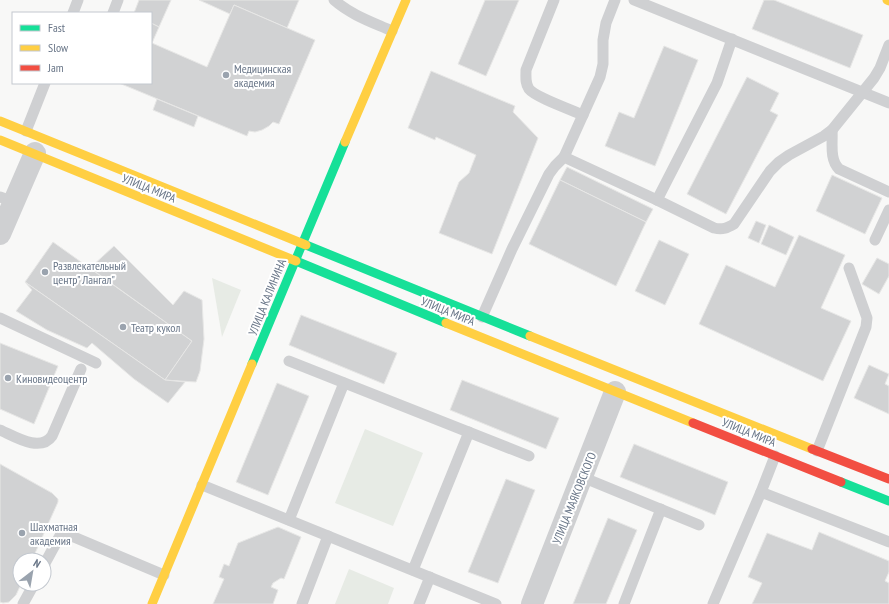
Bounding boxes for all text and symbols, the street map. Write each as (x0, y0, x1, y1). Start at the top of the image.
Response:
legend (12, 12, 152, 84)
text: Fast (48, 20, 66, 35)
text: Slow (48, 40, 69, 55)
text: Jam (47, 60, 64, 75)
place label: Медицинская академия (234, 61, 291, 90)
marker: Медицинская академия (221, 70, 231, 80)
street label: УЛИЦА МИРА (120, 170, 178, 206)
street label: УЛИЦА КАЛИНИНА (245, 256, 289, 338)
place label: Развлекательный центр" Лангал" (53, 258, 126, 287)
marker: Развлекательный центр" Лангал" (40, 267, 50, 277)
street label: УЛИЦА МИРА (419, 293, 477, 329)
place label: Театр кукол (131, 320, 180, 335)
marker: Театр кукол (118, 322, 128, 332)
place label: Киновидеоцентр (16, 371, 88, 386)
marker: Киновидеоцентр (3, 373, 13, 383)
street label: УЛИЦА МИРА (720, 414, 778, 450)
street label: УЛИЦА МАЯКОВСКОГО (549, 450, 599, 546)
place label: Шахматная академия (30, 519, 78, 548)
marker: Шахматная академия (17, 528, 27, 538)
north arrow (12, 552, 52, 592)
text: N (31, 556, 43, 571)

